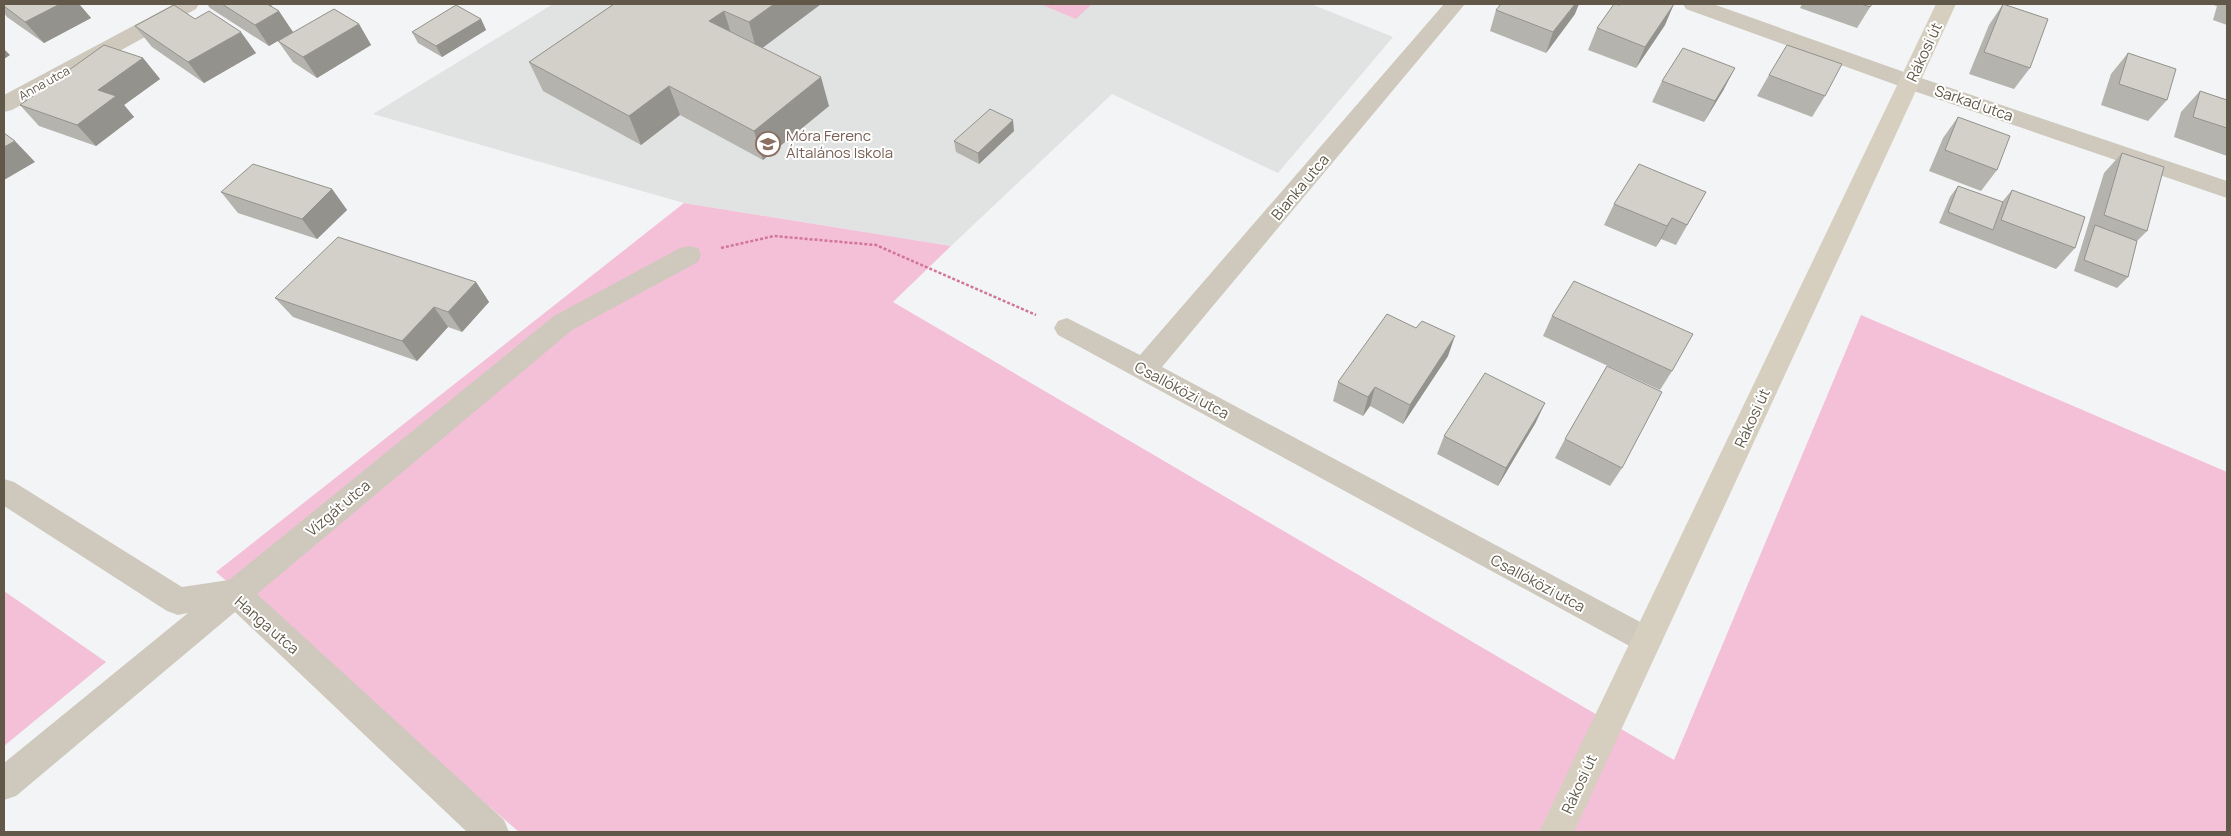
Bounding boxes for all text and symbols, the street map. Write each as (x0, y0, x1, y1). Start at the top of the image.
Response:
street label: Rákosi út (1901, 19, 1947, 85)
street label: Anna utca (15, 62, 73, 104)
street label: Sarkad utca (1932, 80, 2016, 126)
place label: Móra Ferenc Általános Iskola (786, 125, 893, 163)
school or university icon: Móra Ferenc Általános Iskola (755, 131, 781, 157)
street label: Bianka utca (1266, 150, 1334, 224)
street label: Csallóközi utca (1131, 356, 1233, 424)
street label: Rákosi út (1729, 385, 1775, 451)
street label: Vízgát utca (302, 475, 374, 541)
street label: Csallóközi utca (1487, 549, 1589, 617)
street label: Hanga utca (230, 591, 304, 659)
street label: Rákosi út (1556, 751, 1602, 817)

